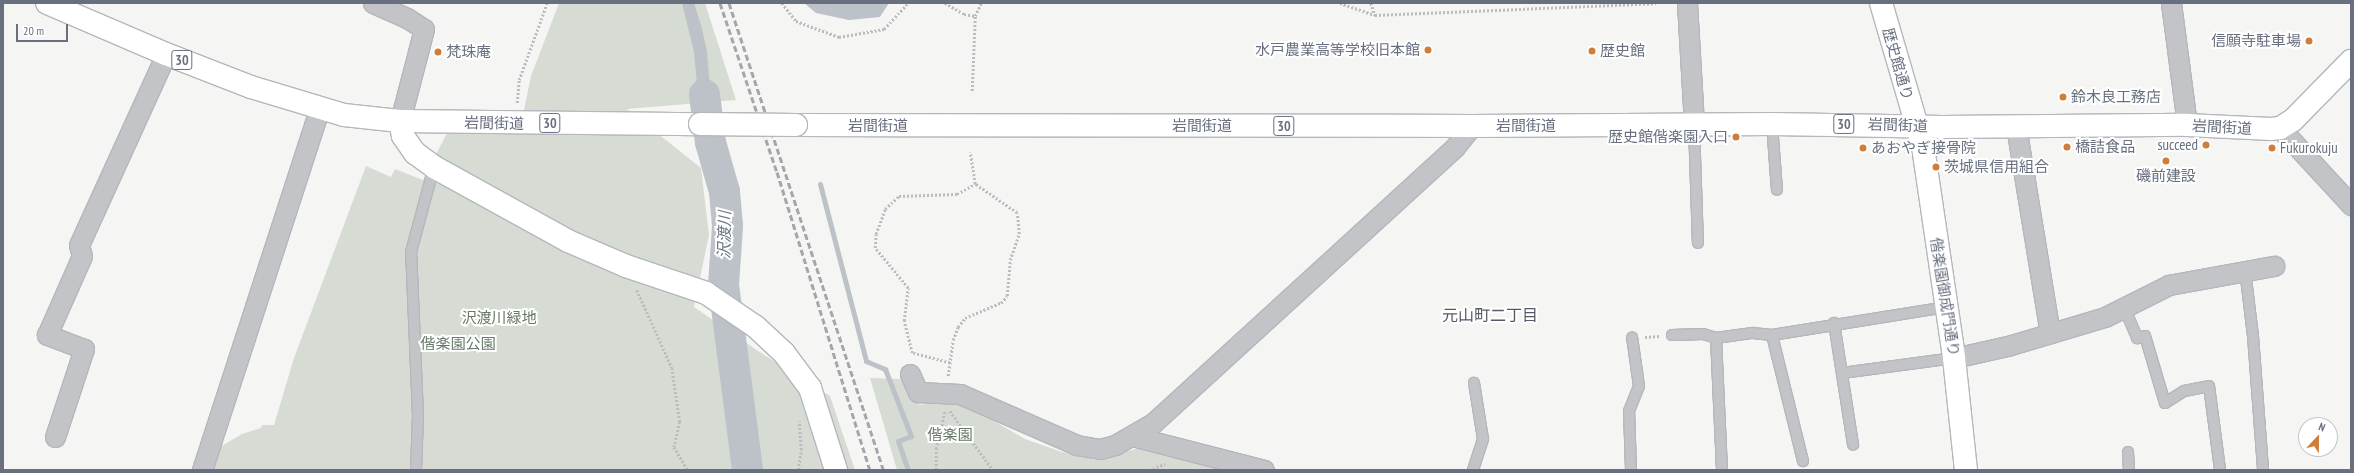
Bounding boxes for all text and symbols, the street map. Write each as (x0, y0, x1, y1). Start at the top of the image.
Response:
scale bar (18, 16, 70, 42)
text: 20 m (23, 23, 44, 38)
street label: 歴史館通り (1879, 25, 1917, 103)
place label: 信願寺駐車場 (2211, 32, 2301, 50)
marker: 信願寺駐車場 (2304, 36, 2314, 46)
place label: 水戸農業高等学校旧本館 (1255, 41, 1420, 59)
place label: 歴史館 (1600, 42, 1645, 60)
place label: 梵珠庵 (446, 43, 491, 61)
marker: 水戸農業高等学校旧本館 (1423, 45, 1433, 55)
marker: 歴史館 (1587, 46, 1597, 56)
marker: 梵珠庵 (433, 47, 443, 57)
road number: 30 (171, 48, 193, 72)
place label: 鈴木良工務店 (2071, 88, 2161, 106)
marker: 鈴木良工務店 (2058, 92, 2068, 102)
road number: 30 (539, 111, 561, 135)
road number: 30 (1833, 112, 1855, 136)
street label: 岩間街道 (464, 113, 524, 133)
road number: 30 (1273, 114, 1295, 138)
street label: 岩間街道 (1868, 115, 1928, 135)
street label: 岩間街道 (2192, 116, 2252, 138)
street label: 岩間街道 (848, 117, 908, 135)
street label: 岩間街道 (1172, 117, 1232, 135)
street label: 岩間街道 (1496, 117, 1556, 135)
place label: 歴史館偕楽園入口 (1608, 128, 1728, 146)
marker: 歴史館偕楽園入口 (1731, 132, 1741, 142)
place label: succeed (2157, 136, 2198, 154)
place label: 橋詰食品 (2075, 138, 2135, 156)
place label: あおやぎ接骨院 (1871, 139, 1976, 157)
place label: Fukurokuju (2280, 139, 2338, 157)
marker: succeed (2201, 140, 2211, 150)
marker: 橋詰食品 (2062, 142, 2072, 152)
marker: あおやぎ接骨院 (1858, 143, 1868, 153)
marker: Fukurokuju (2267, 143, 2277, 153)
marker: 磯前建設 (2161, 156, 2171, 166)
place label: 茨城県信用組合 (1944, 158, 2049, 176)
marker: 茨城県信用組合 (1931, 162, 1941, 172)
place label: 磯前建設 (2136, 167, 2196, 185)
water label: 沢渡川 (714, 211, 734, 259)
street label: 偕楽園御成門通り (1927, 236, 1963, 358)
district label: 元山町二丁目 (1442, 305, 1538, 325)
park label: 沢渡川緑地 (462, 309, 536, 327)
park label: 偕楽園公園 (421, 335, 495, 353)
north arrow (2298, 417, 2338, 457)
text: N (2317, 419, 2327, 434)
park label: 偕楽園 (928, 426, 972, 444)

